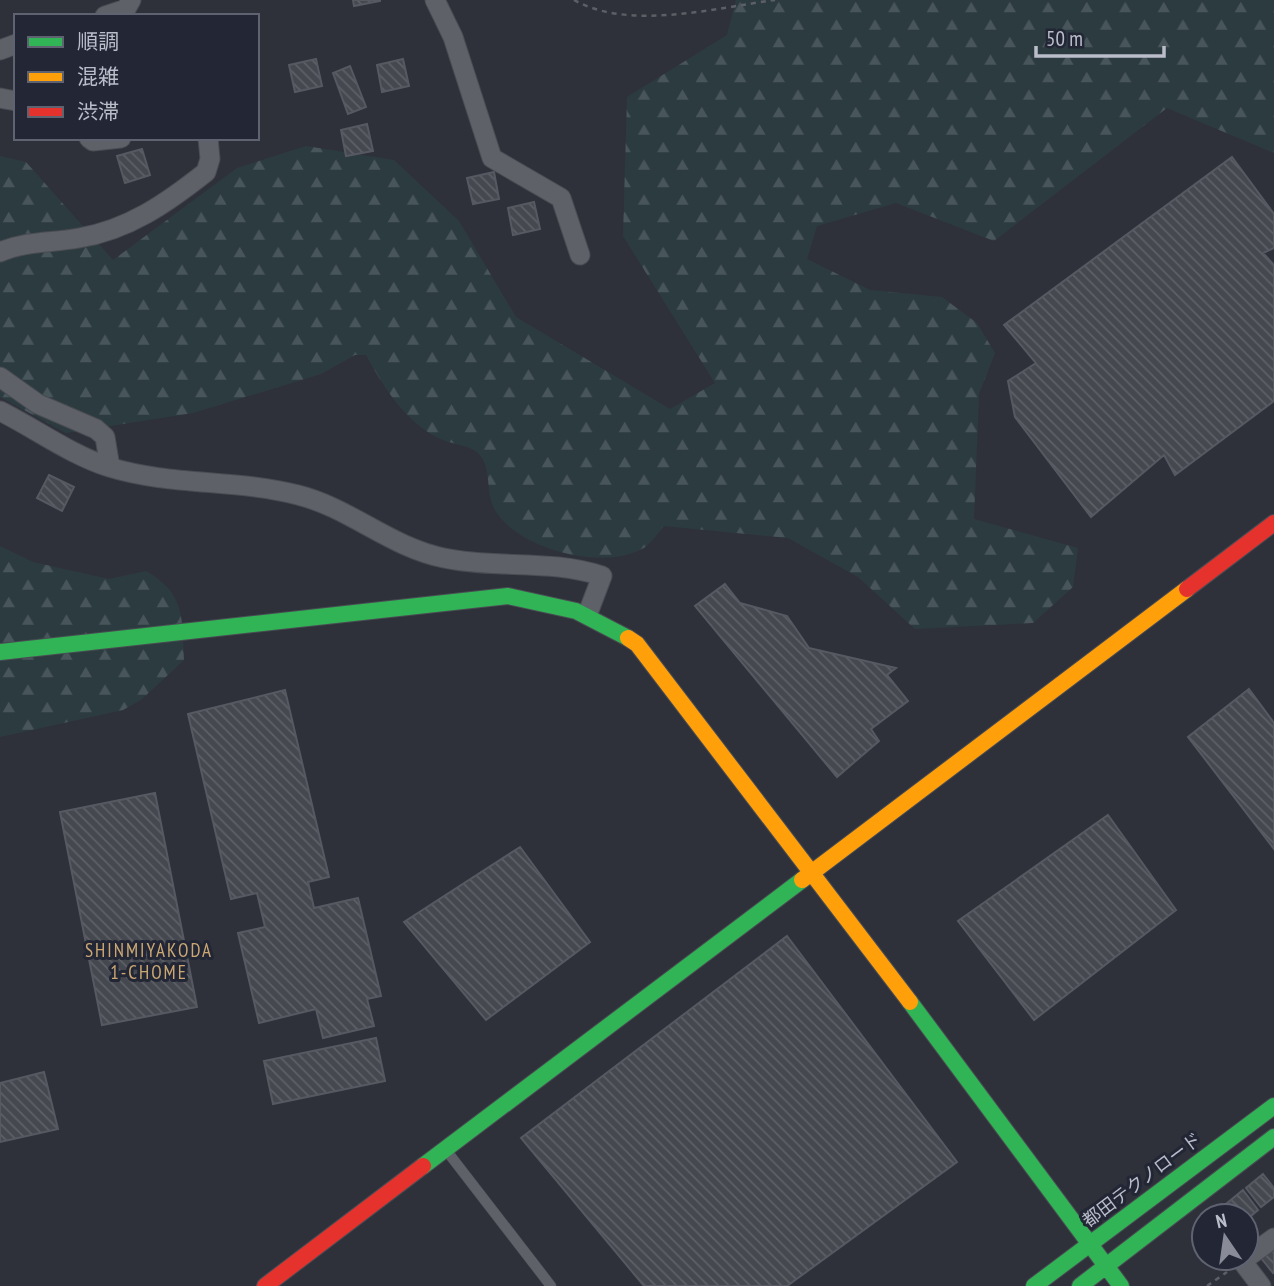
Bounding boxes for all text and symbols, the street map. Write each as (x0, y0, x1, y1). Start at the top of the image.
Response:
legend (14, 14, 259, 140)
scale bar (1036, 14, 1164, 58)
text: 50 m (1046, 25, 1083, 52)
text: 順調 (77, 28, 119, 55)
text: 混雑 (77, 63, 119, 90)
text: 渋滞 (77, 98, 119, 125)
district label: SHINMIYAKODA 1-CHOME (85, 938, 213, 984)
street label: 都田テクノロード (1078, 1127, 1206, 1232)
north arrow (1190, 1202, 1260, 1272)
text: N (1213, 1208, 1229, 1233)

